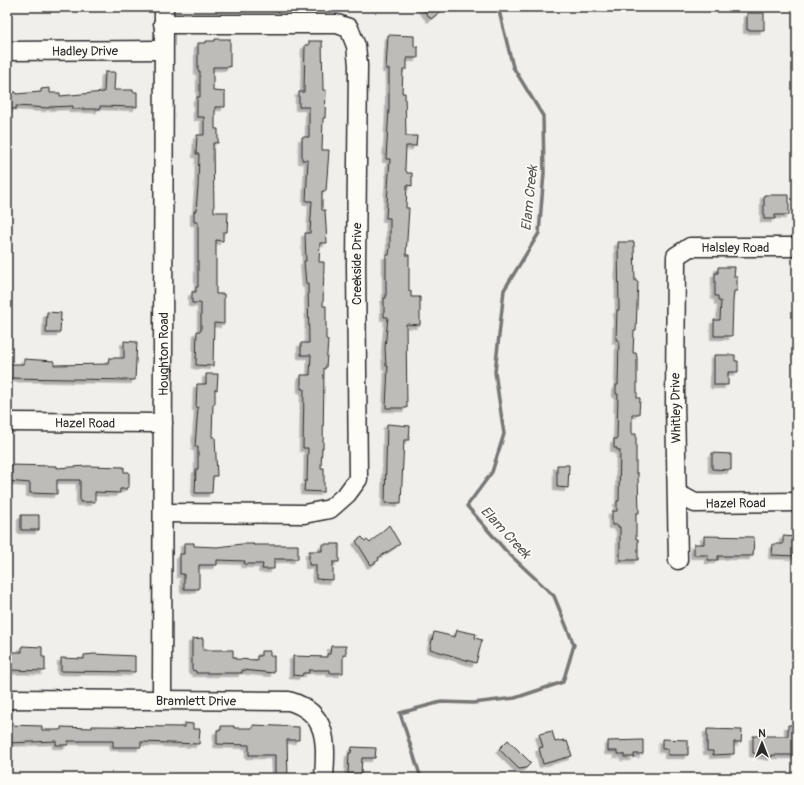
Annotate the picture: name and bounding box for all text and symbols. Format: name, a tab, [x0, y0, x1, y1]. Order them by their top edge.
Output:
street label: Hadley Drive	[52, 43, 119, 60]
water label: Elam Creek	[518, 163, 541, 232]
street label: Creekside Drive	[349, 222, 365, 305]
street label: Halsley Road	[701, 240, 769, 256]
street label: Houghton Road	[156, 312, 172, 396]
street label: Whitley Drive	[667, 372, 685, 443]
street label: Hazel Road	[55, 415, 115, 432]
street label: Hazel Road	[706, 495, 766, 512]
water label: Elam Creek	[477, 503, 535, 563]
street label: Bramlett Drive	[156, 693, 237, 710]
north arrow	[742, 723, 782, 763]
text: N	[758, 727, 766, 740]

